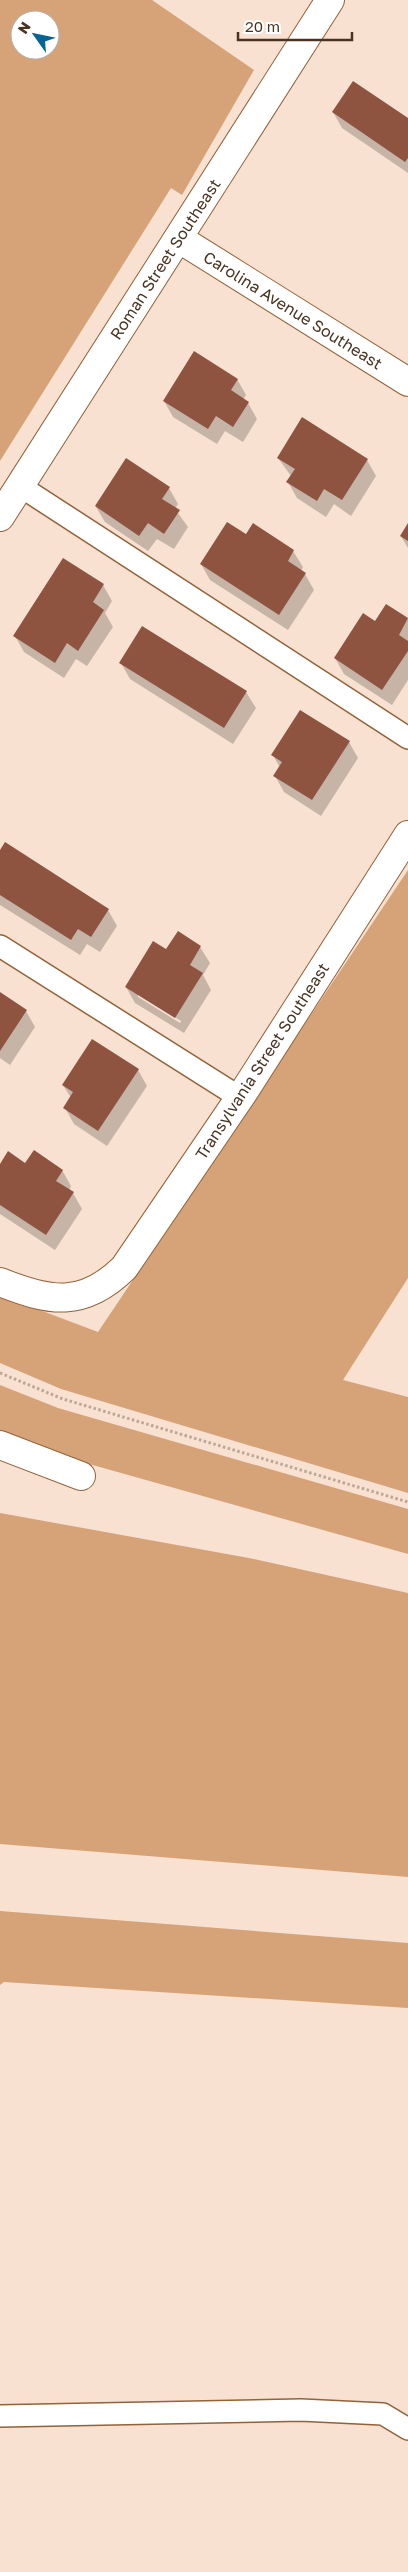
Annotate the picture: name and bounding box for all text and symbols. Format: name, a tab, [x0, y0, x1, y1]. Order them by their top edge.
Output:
north arrow	[10, 10, 60, 60]
scale bar	[238, 10, 352, 42]
text: 20 m	[245, 17, 280, 35]
text: N	[14, 19, 34, 37]
street label: Roman Street Southeast	[106, 175, 224, 343]
street label: Carolina Avenue Southeast	[200, 247, 386, 373]
street label: Transylvania Street Southeast	[191, 959, 333, 1163]

